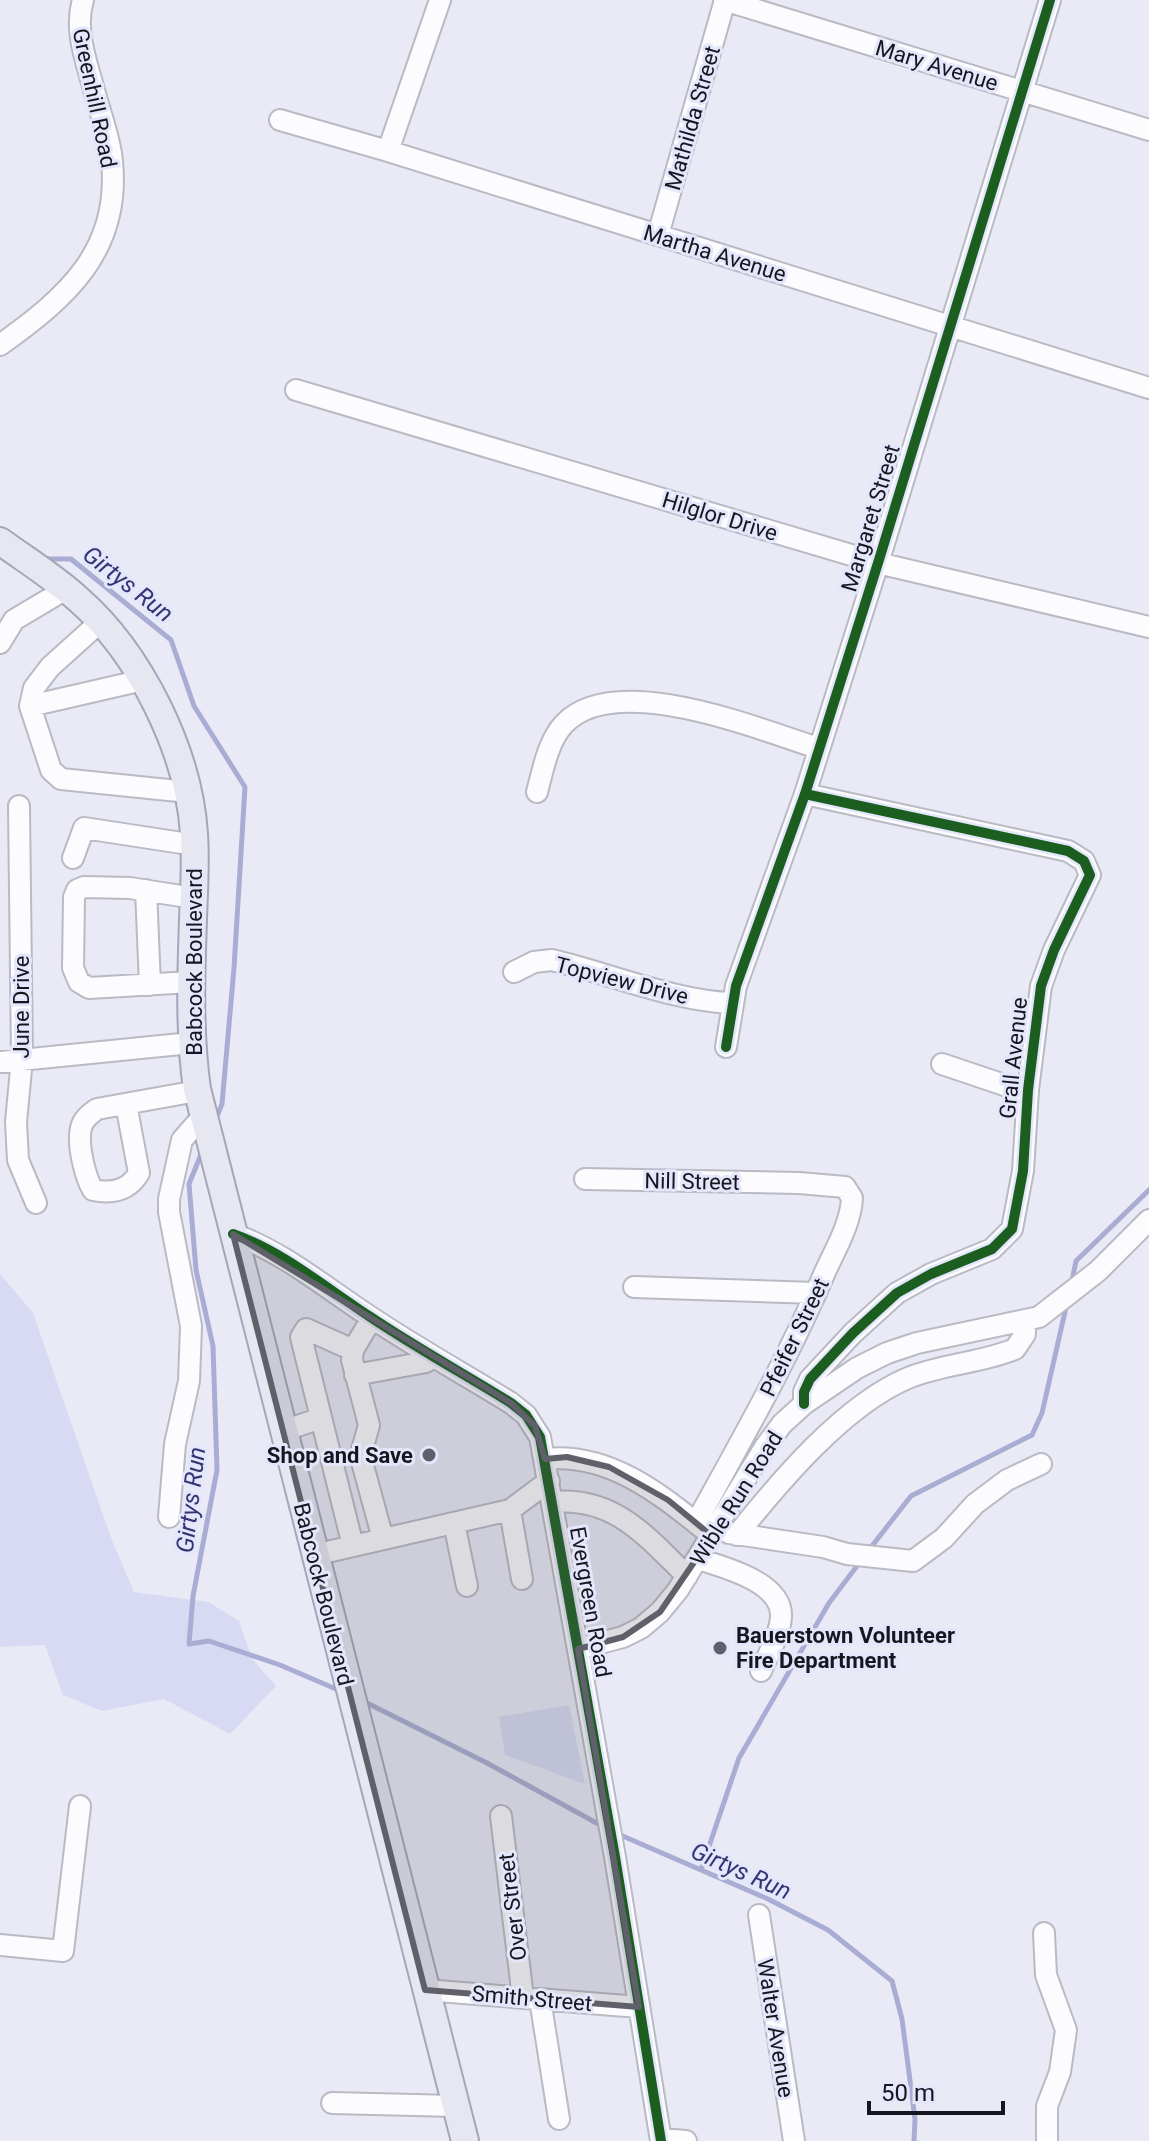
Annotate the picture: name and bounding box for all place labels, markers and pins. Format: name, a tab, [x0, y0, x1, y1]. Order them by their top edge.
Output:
place label: Shop and Save	[267, 1443, 413, 1468]
marker: Shop and Save	[420, 1446, 438, 1464]
place label: Bauerstown Volunteer Fire Department	[736, 1623, 955, 1673]
marker: Bauerstown Volunteer Fire Department	[711, 1639, 729, 1657]

